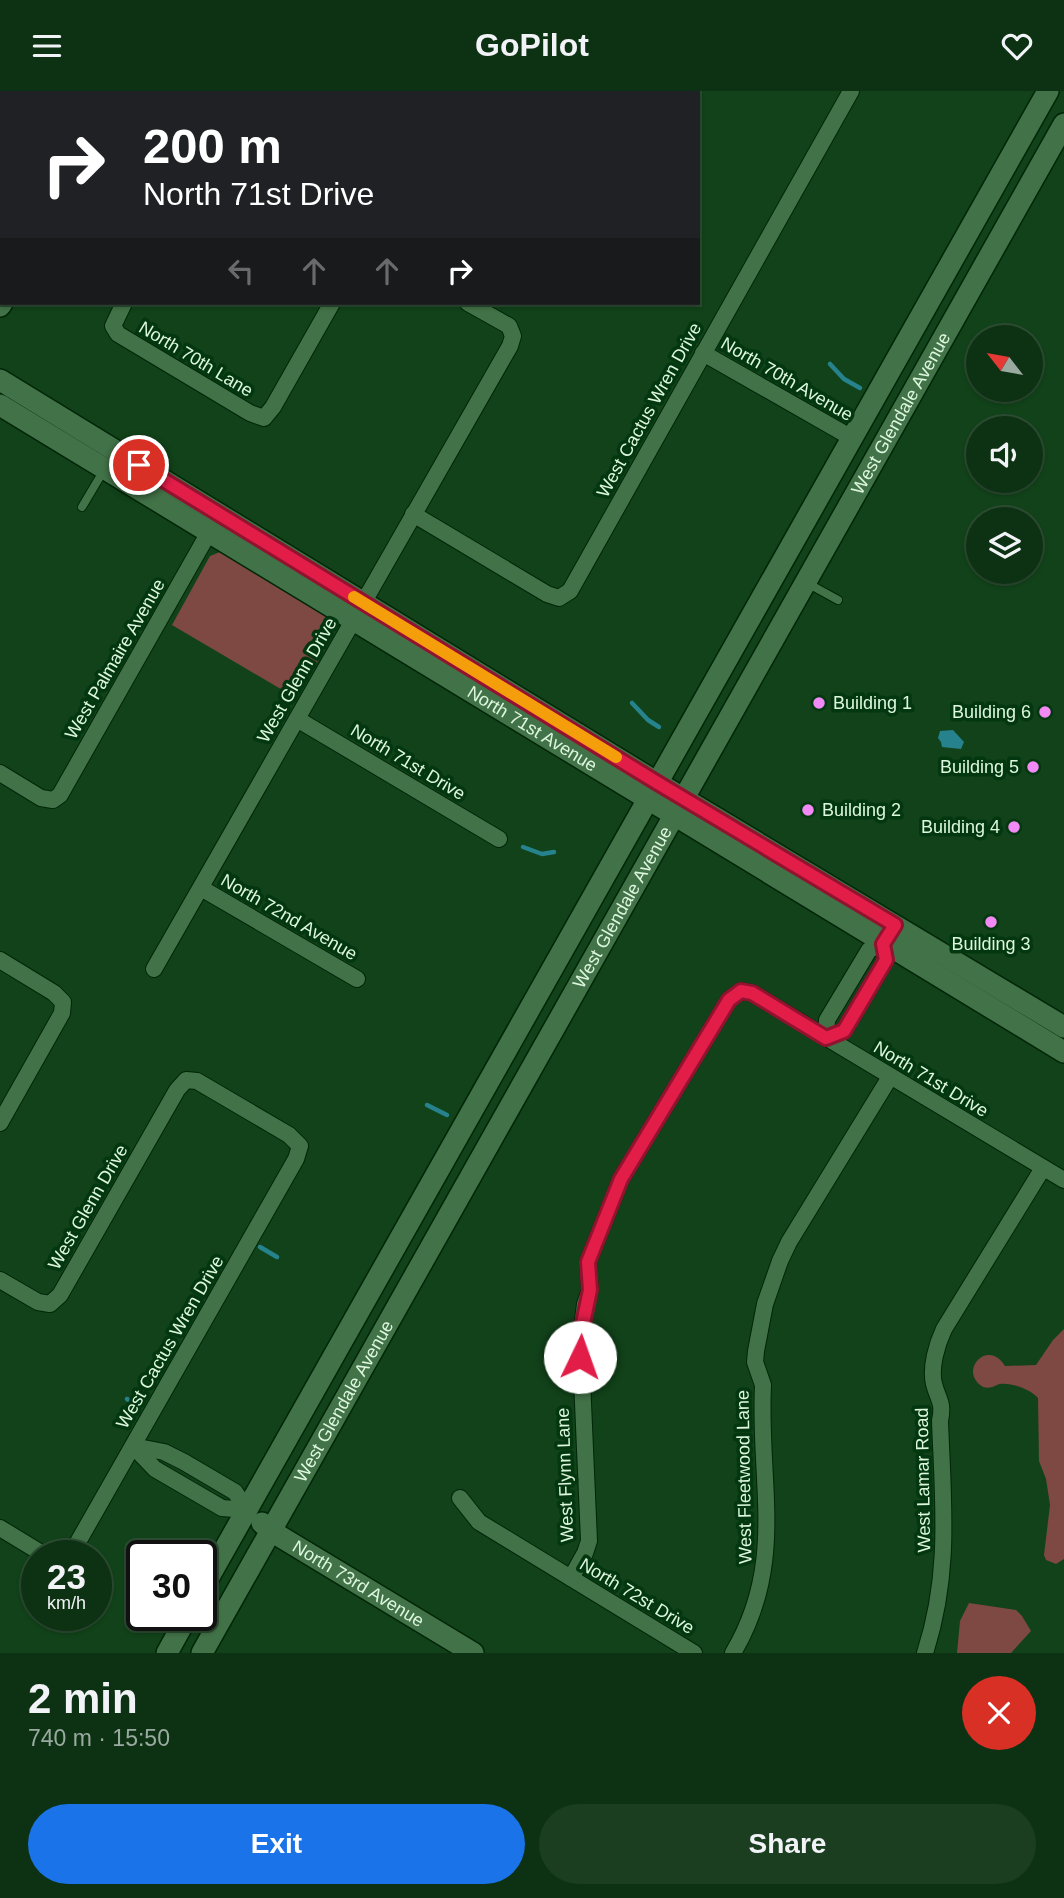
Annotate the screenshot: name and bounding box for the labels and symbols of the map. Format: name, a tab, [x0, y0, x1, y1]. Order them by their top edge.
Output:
street label: North 70th Lane	[136, 317, 256, 401]
street label: West Cactus Wren Drive	[593, 319, 705, 501]
north arrow	[966, 325, 1043, 403]
street label: West Glendale Avenue	[847, 329, 954, 498]
street label: North 70th Avenue	[718, 333, 856, 425]
pin	[109, 435, 169, 495]
street label: West Palmaire Avenue	[61, 575, 169, 743]
street label: West Glenn Drive	[253, 614, 341, 746]
street label: North 71st Avenue	[464, 682, 601, 776]
place label: Building 1	[833, 693, 912, 713]
marker: Building 1	[811, 695, 827, 711]
place label: Building 6	[952, 702, 1031, 722]
marker: Building 6	[1037, 704, 1053, 720]
street label: North 71st Drive	[347, 720, 469, 804]
place label: Building 5	[940, 757, 1019, 777]
marker: Building 5	[1025, 759, 1041, 775]
place label: Building 2	[822, 800, 901, 820]
marker: Building 2	[800, 802, 816, 818]
place label: Building 4	[921, 817, 1000, 837]
marker: Building 4	[1006, 819, 1022, 835]
street label: West Glendale Avenue	[569, 823, 676, 992]
street label: North 72nd Avenue	[217, 870, 361, 964]
marker: Building 3	[983, 914, 999, 930]
place label: Building 3	[951, 934, 1031, 954]
street label: North 71st Drive	[870, 1037, 992, 1121]
street label: West Glenn Drive	[44, 1141, 132, 1273]
street label: West Cactus Wren Drive	[112, 1252, 228, 1432]
street label: West Glendale Avenue	[290, 1317, 397, 1486]
position arrow	[543, 1320, 617, 1394]
street label: West Fleetwood Lane	[732, 1390, 756, 1564]
street label: West Flynn Lane	[553, 1407, 577, 1543]
street label: West Lamar Road	[912, 1407, 934, 1553]
street label: North 73rd Avenue	[289, 1536, 428, 1631]
speed limit sign: 30	[126, 1540, 217, 1631]
street label: North 72st Drive	[576, 1554, 698, 1638]

